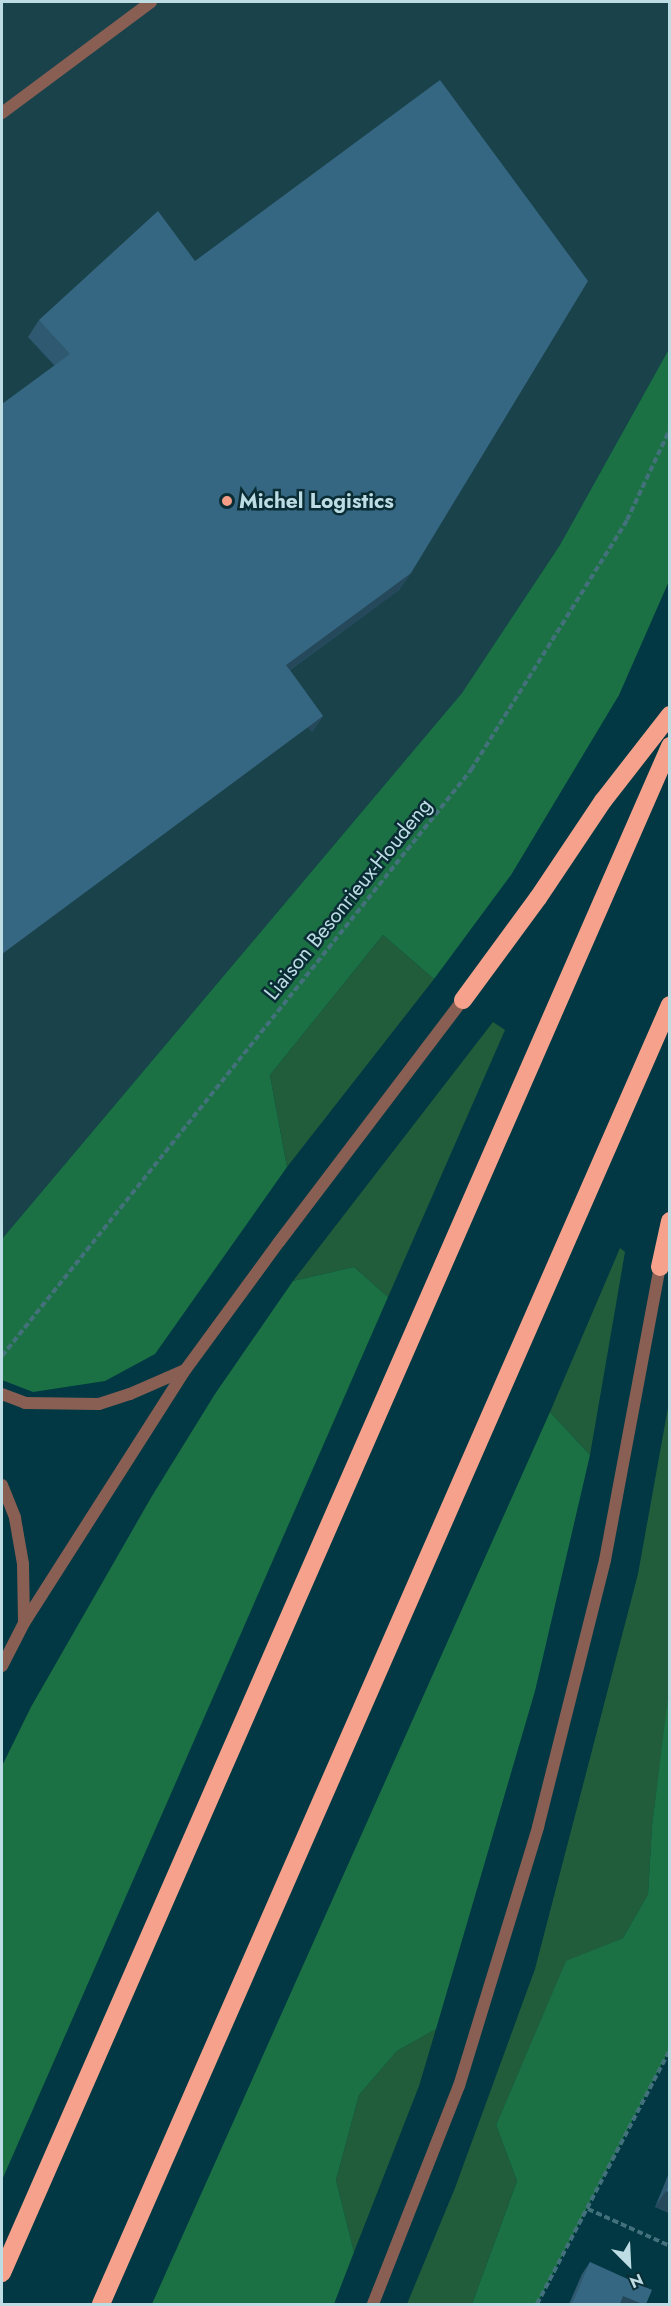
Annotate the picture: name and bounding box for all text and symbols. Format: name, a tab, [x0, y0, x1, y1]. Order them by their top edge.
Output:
place label: Michel Logistics	[239, 488, 394, 514]
marker: Michel Logistics	[220, 494, 234, 508]
street label: Liaison Besonrieux-Houdeng	[259, 793, 437, 1005]
north arrow	[599, 2234, 659, 2294]
text: N	[626, 2268, 647, 2294]

